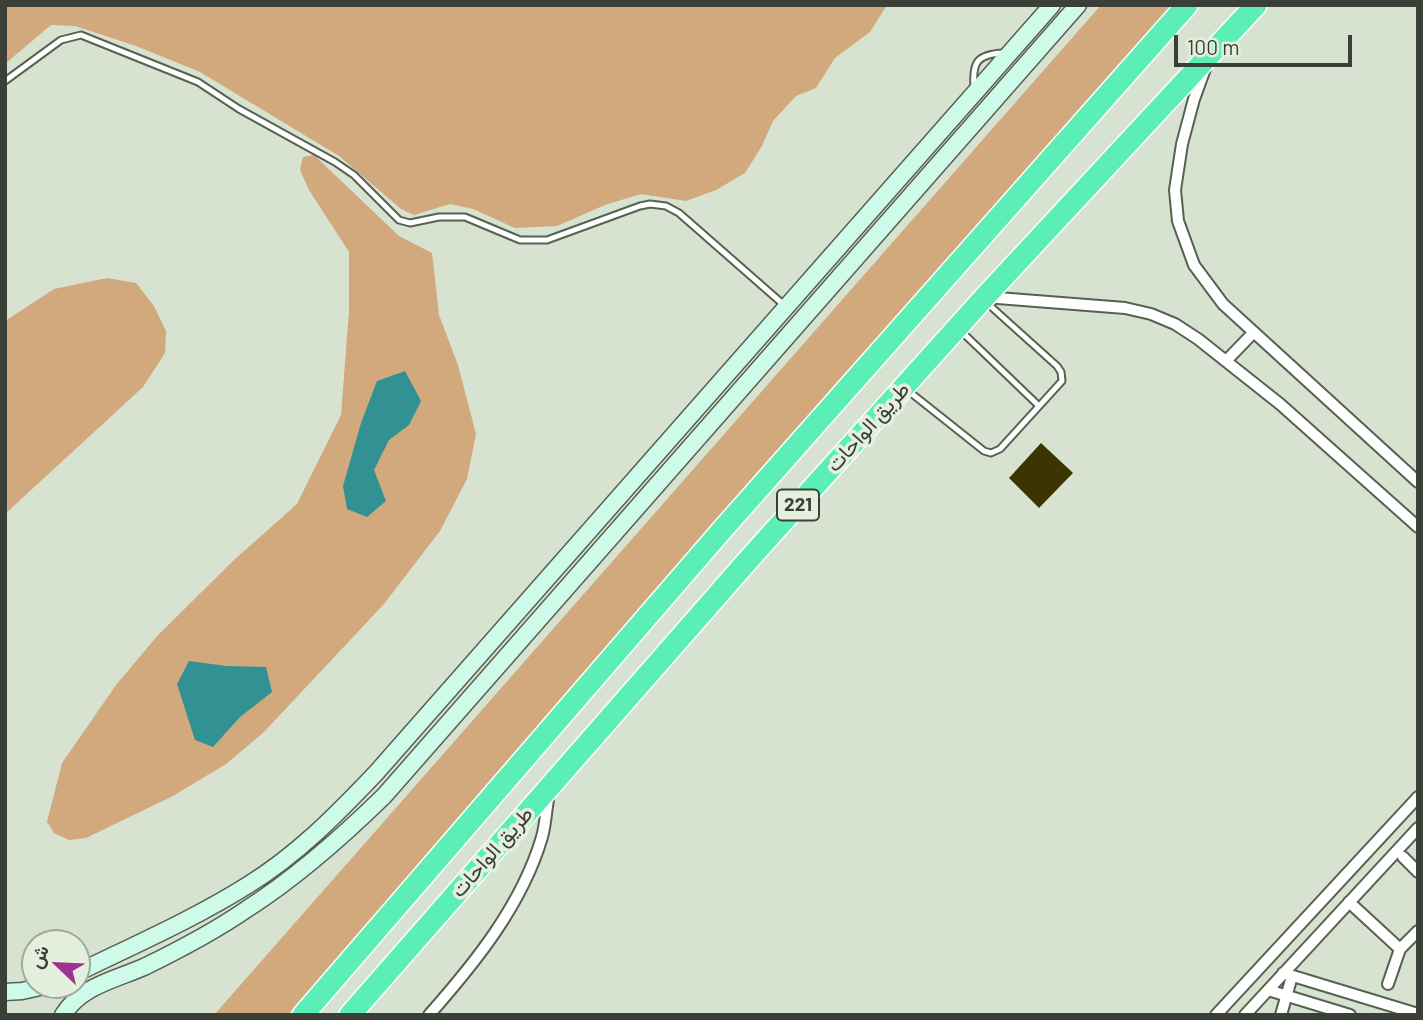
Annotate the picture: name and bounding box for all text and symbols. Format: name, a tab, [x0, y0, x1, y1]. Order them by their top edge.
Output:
scale bar	[1178, 21, 1356, 65]
text: 100 m	[1187, 34, 1240, 59]
street label: طريق الواحات	[821, 377, 915, 477]
road number: 221	[777, 490, 819, 520]
street label: طريق الواحات	[446, 802, 538, 902]
north arrow	[21, 929, 91, 999]
text: ش	[23, 941, 53, 971]

